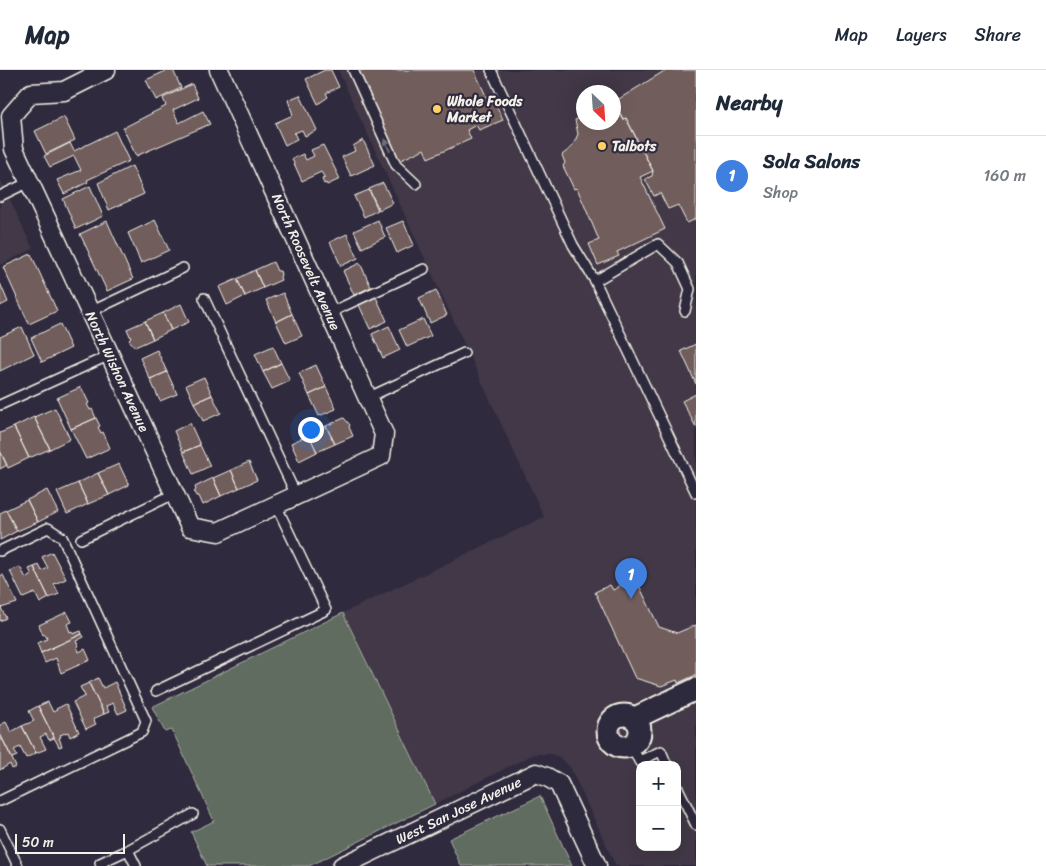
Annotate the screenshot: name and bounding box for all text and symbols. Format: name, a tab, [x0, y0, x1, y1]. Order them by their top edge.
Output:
text: Map	[25, 14, 69, 56]
text: Map	[835, 19, 868, 51]
text: Layers	[896, 19, 947, 51]
text: Share	[975, 19, 1021, 51]
text: Nearby	[716, 84, 782, 122]
north arrow	[576, 85, 621, 130]
place label: Whole Foods Market	[446, 89, 523, 130]
marker: Whole Foods Market	[431, 103, 443, 115]
place label: Talbots	[612, 134, 657, 159]
one-way arrow	[383, 138, 391, 152]
marker: Talbots	[596, 140, 608, 152]
text: Sola Salons	[763, 145, 860, 178]
text: 1	[729, 161, 735, 190]
text: 160 m	[983, 161, 1026, 190]
text: Shop	[763, 178, 798, 207]
street label: North Roosevelt Avenue	[264, 189, 348, 335]
street label: North Wishon Avenue	[79, 307, 157, 436]
your location	[298, 417, 324, 443]
pin: 1	[615, 558, 647, 599]
map controls	[636, 761, 681, 851]
button: +	[636, 761, 681, 806]
street label: West San Jose Avenue	[391, 769, 526, 851]
button: −	[636, 806, 681, 851]
text: 50 m	[22, 830, 54, 855]
scale bar	[15, 831, 125, 854]

